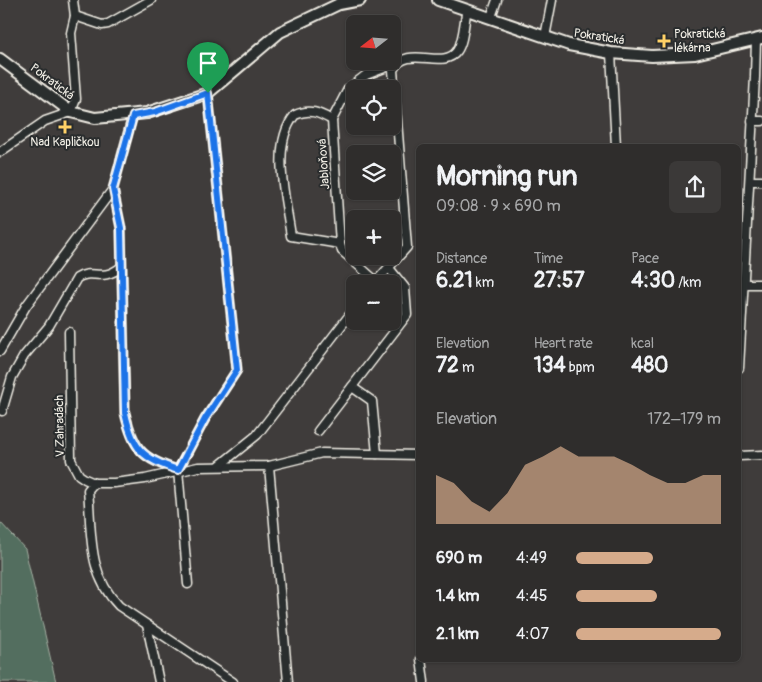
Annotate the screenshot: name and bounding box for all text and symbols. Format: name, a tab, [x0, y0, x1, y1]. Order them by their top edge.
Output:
north arrow	[346, 15, 401, 70]
map controls	[346, 15, 401, 330]
street label: Pokratická	[573, 26, 626, 48]
place label: Pokratická lékárna	[674, 27, 726, 56]
marker: Pokratická lékárna	[658, 35, 670, 47]
pin	[187, 42, 229, 93]
icon: arrive	[194, 49, 222, 77]
street label: Pokratická	[27, 61, 77, 104]
button: locate	[346, 80, 401, 135]
marker: Nad Kapličkou	[59, 121, 71, 133]
place label: Nad Kapličkou	[30, 135, 100, 150]
street label: Jabloňová	[315, 138, 333, 190]
button: layers	[346, 145, 401, 200]
text: Morning run	[436, 159, 578, 194]
button: share	[669, 161, 721, 213]
text: 09:08 · 9 × 690 m	[436, 196, 561, 216]
button: +	[346, 210, 401, 265]
text: Distance	[436, 250, 487, 267]
text: Time	[534, 250, 563, 267]
text: Pace	[631, 250, 659, 267]
text: 6.21	[436, 267, 473, 294]
text: 27:57	[534, 267, 585, 294]
text: 4:30	[631, 267, 675, 294]
text: km	[473, 274, 494, 291]
text: /km	[675, 274, 702, 291]
button: −	[346, 275, 401, 330]
text: Elevation	[436, 335, 489, 352]
text: Heart rate	[534, 335, 593, 352]
text: kcal	[631, 335, 654, 352]
text: 72	[436, 352, 459, 379]
text: 134	[534, 352, 566, 379]
text: 480	[631, 352, 668, 379]
text: m	[459, 359, 474, 376]
text: bpm	[566, 359, 595, 376]
street label: V Zahradách	[52, 394, 68, 457]
text: Elevation	[436, 409, 497, 429]
text: 172–179 m	[647, 409, 721, 429]
text: 690 m	[436, 548, 482, 568]
text: 4:49	[516, 548, 547, 568]
text: 1.4 km	[436, 586, 479, 606]
text: 4:45	[516, 586, 548, 606]
text: 2.1 km	[436, 624, 479, 644]
text: 4:07	[516, 624, 549, 644]

